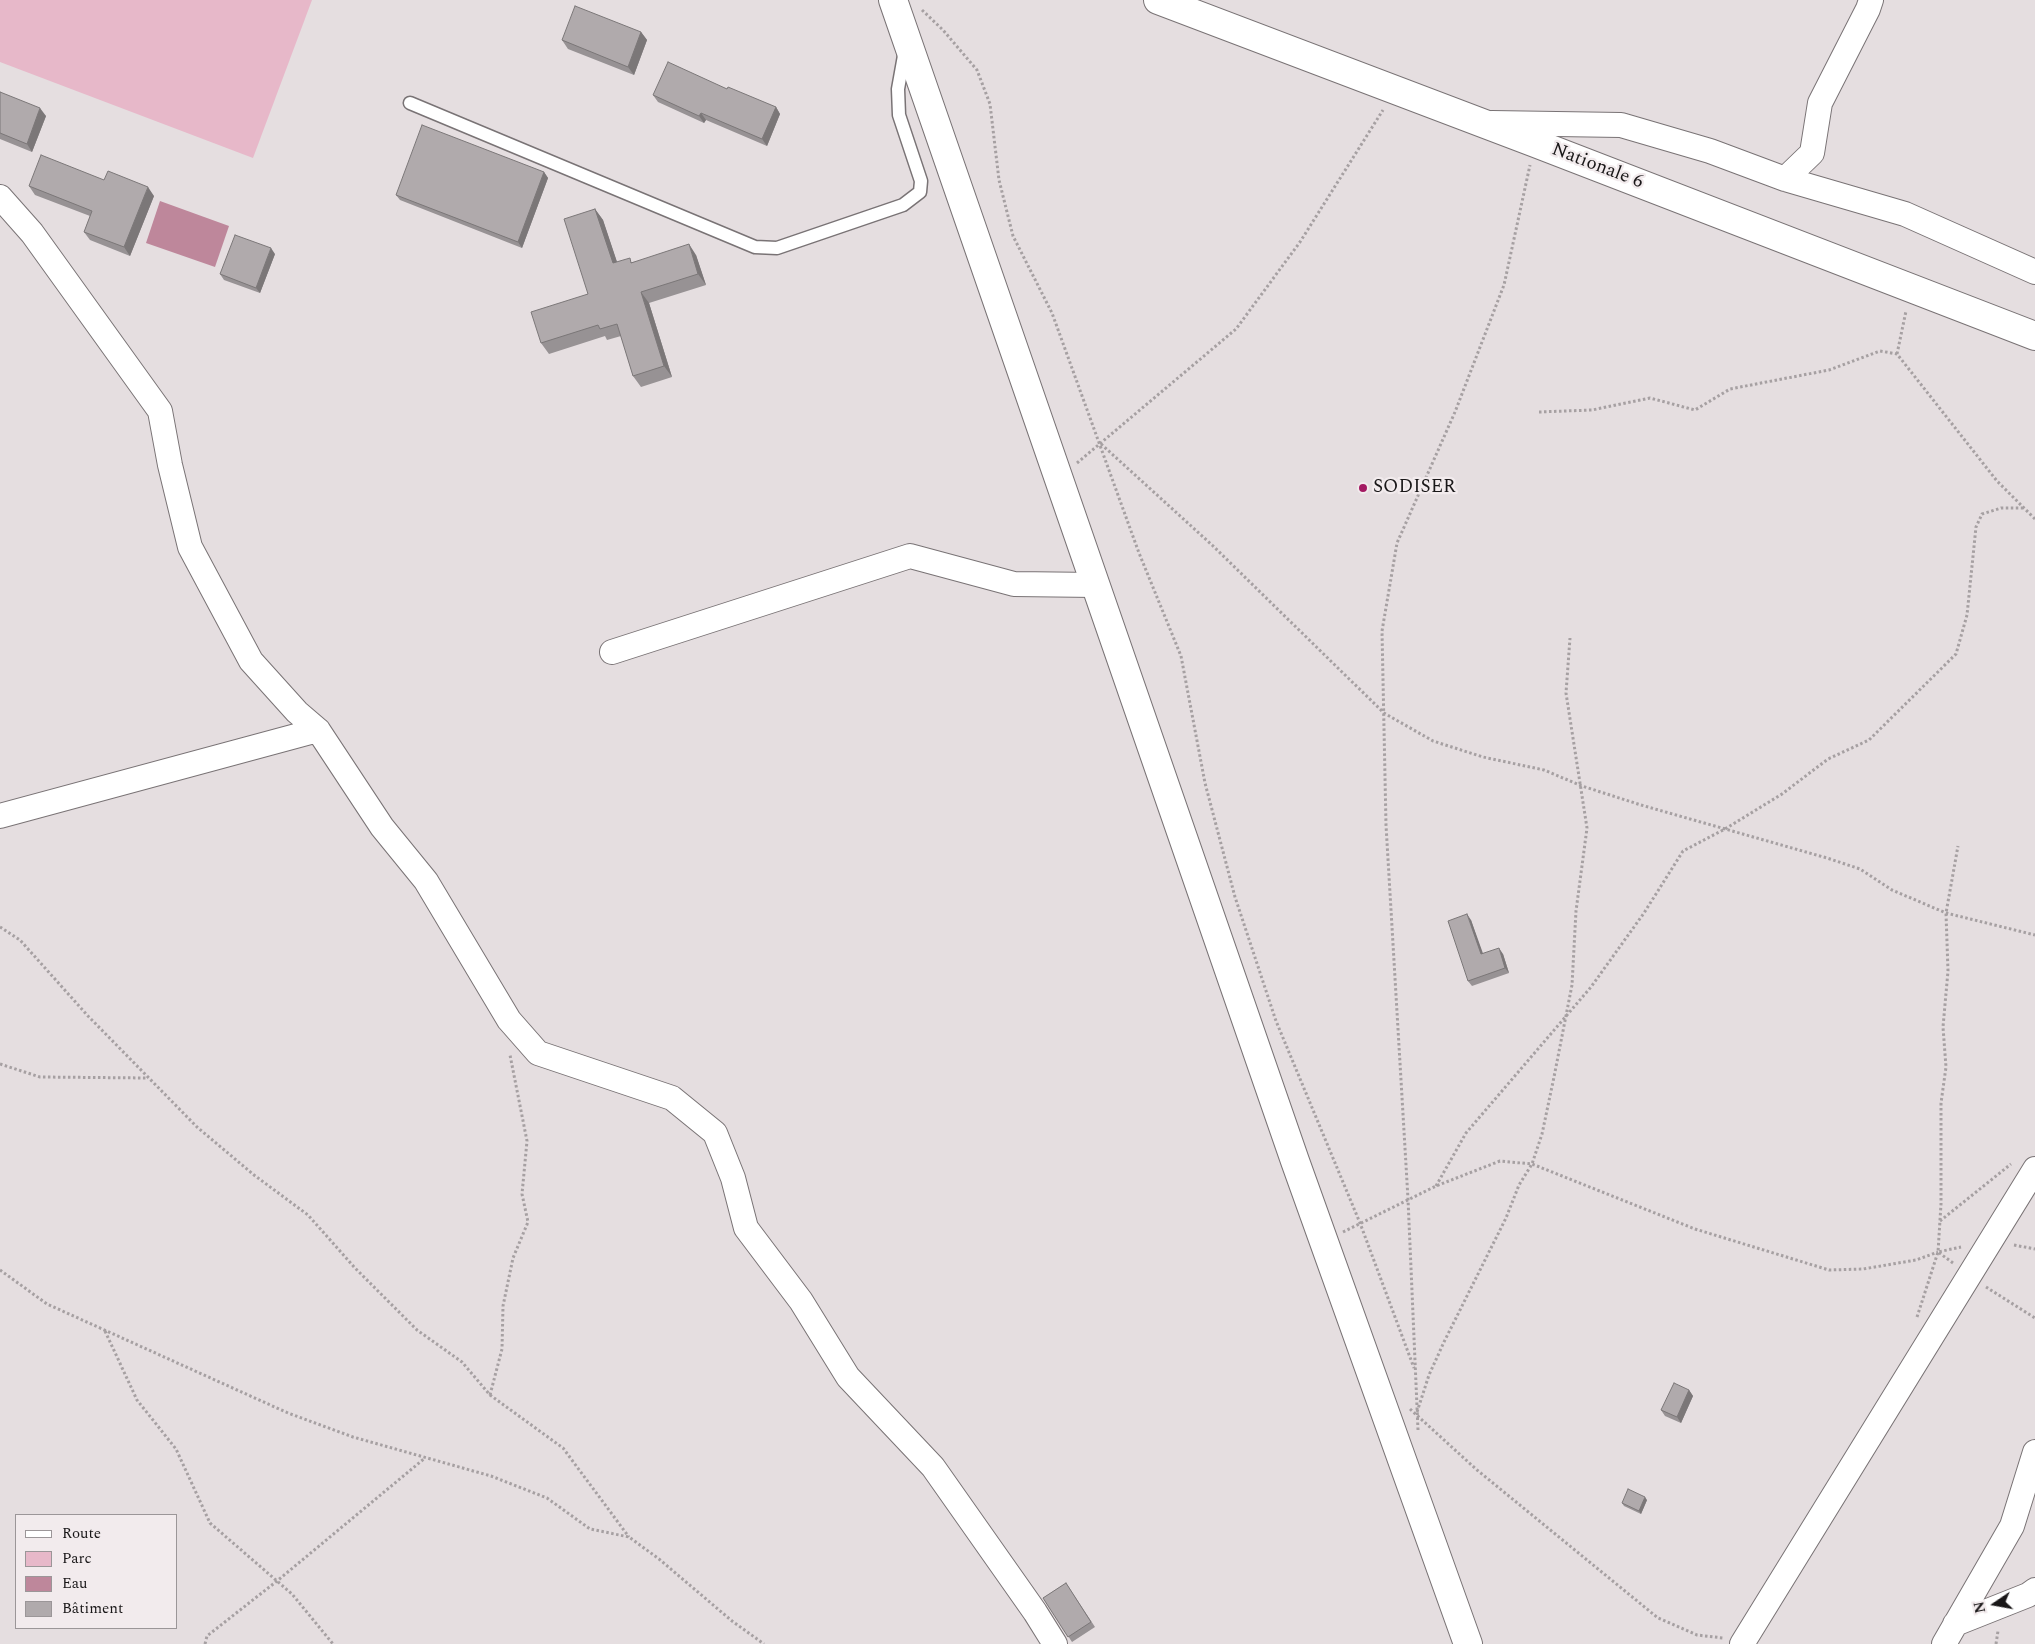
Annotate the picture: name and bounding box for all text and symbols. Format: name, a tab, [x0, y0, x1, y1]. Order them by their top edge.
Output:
street label: Nationale 6	[1548, 139, 1646, 195]
place label: SODISER	[1373, 477, 1456, 499]
marker: SODISER	[1357, 482, 1369, 494]
legend	[15, 1514, 178, 1629]
text: Route	[62, 1522, 101, 1545]
text: Parc	[62, 1547, 92, 1570]
text: Eau	[62, 1572, 88, 1595]
north arrow	[1970, 1579, 2020, 1629]
text: Bâtiment	[62, 1597, 123, 1620]
text: N	[1968, 1599, 1991, 1615]

